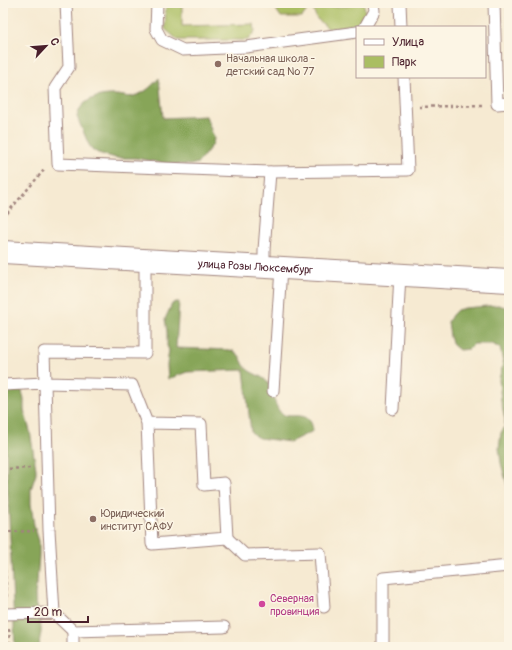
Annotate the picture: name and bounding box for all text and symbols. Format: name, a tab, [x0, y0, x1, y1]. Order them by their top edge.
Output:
north arrow	[26, 26, 66, 66]
legend	[356, 26, 486, 78]
text: Улица	[392, 35, 424, 50]
text: С	[47, 36, 62, 48]
place label: Начальная школа - детский сад № 77	[226, 52, 315, 78]
text: Парк	[392, 55, 417, 70]
marker: Начальная школа - детский сад № 77	[213, 59, 223, 69]
street label: улица Розы Люксембург	[197, 257, 314, 276]
place label: Юридический институт САФУ	[101, 507, 174, 533]
marker: Юридический институт САФУ	[88, 514, 98, 524]
place label: Северная провинция	[270, 592, 319, 618]
scale bar	[28, 598, 88, 624]
marker: Северная провинция	[257, 599, 267, 609]
text: 20 m	[34, 605, 63, 620]

